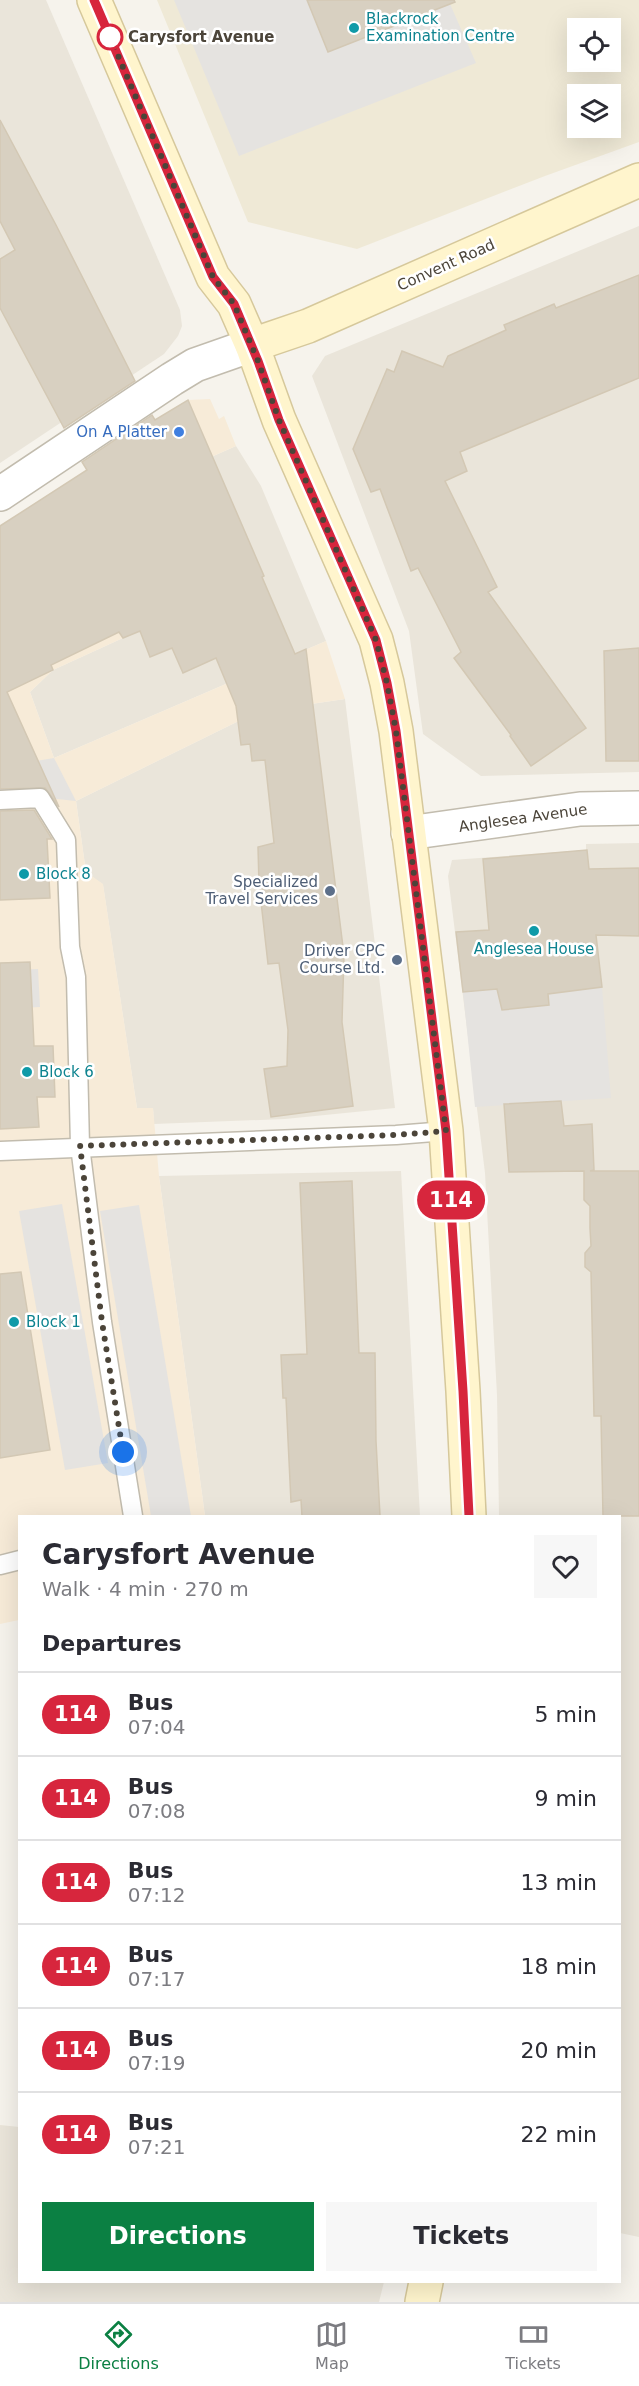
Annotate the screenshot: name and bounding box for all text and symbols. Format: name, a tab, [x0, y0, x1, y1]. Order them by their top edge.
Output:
place label: Blackrock Examination Centre	[366, 10, 515, 45]
map controls	[567, 18, 621, 138]
button: locate	[567, 18, 621, 72]
marker: Blackrock Examination Centre	[347, 21, 361, 35]
marker: Carysfort Avenue	[97, 24, 123, 50]
place label: Carysfort Avenue	[128, 28, 274, 46]
button: layers	[567, 84, 621, 138]
street label: Convent Road	[394, 235, 498, 295]
place label: On A Platter	[76, 423, 168, 441]
marker: On A Platter	[172, 425, 186, 439]
street label: Anglesea Avenue	[458, 800, 588, 836]
place label: Block 8	[36, 865, 91, 883]
marker: Block 8	[17, 867, 31, 881]
place label: Specialized Travel Services	[204, 873, 318, 908]
marker: Specialized Travel Services	[323, 884, 337, 898]
marker: Anglesea House	[527, 924, 541, 938]
place label: Anglesea House	[474, 940, 594, 958]
place label: Driver CPC Course Ltd.	[299, 942, 385, 977]
marker: Driver CPC Course Ltd.	[390, 953, 404, 967]
place label: Block 6	[39, 1063, 94, 1081]
marker: Block 6	[20, 1065, 34, 1079]
line badge: 114	[416, 1180, 486, 1220]
text: 114	[429, 1188, 473, 1212]
place label: Block 1	[26, 1313, 81, 1331]
marker: Block 1	[7, 1315, 21, 1329]
your location	[108, 1437, 138, 1467]
button: heart	[534, 1535, 597, 1598]
text: Carysfort Avenue	[42, 1538, 315, 1571]
text: Walk · 4 min · 270 m	[42, 1577, 249, 1601]
text: Departures	[42, 1631, 182, 1656]
text: Bus	[128, 1690, 173, 1715]
text: 114	[54, 1702, 98, 1726]
text: 5 min	[535, 1702, 597, 1727]
text: 07:04	[128, 1715, 185, 1739]
text: Bus	[128, 1774, 173, 1799]
text: 114	[54, 1786, 98, 1810]
text: 9 min	[535, 1786, 597, 1811]
text: 07:08	[128, 1799, 185, 1823]
text: Bus	[128, 1858, 173, 1883]
text: 114	[54, 1870, 98, 1894]
text: 13 min	[521, 1870, 597, 1895]
text: 07:12	[128, 1883, 185, 1907]
text: Bus	[128, 1942, 173, 1967]
text: 114	[54, 1954, 98, 1978]
text: 18 min	[521, 1954, 597, 1979]
text: 07:17	[128, 1967, 185, 1991]
text: Bus	[128, 2026, 173, 2051]
text: 114	[54, 2038, 98, 2062]
text: 20 min	[521, 2038, 597, 2063]
text: 07:19	[128, 2051, 185, 2075]
text: Bus	[128, 2110, 173, 2135]
text: 114	[54, 2122, 98, 2146]
text: 22 min	[521, 2122, 597, 2147]
text: 07:21	[128, 2135, 185, 2159]
button: Directions	[42, 2202, 314, 2271]
button: Tickets	[326, 2202, 597, 2271]
tab: Directions	[78, 2318, 159, 2373]
tab: Map	[315, 2318, 349, 2373]
tab: Tickets	[505, 2318, 561, 2373]

